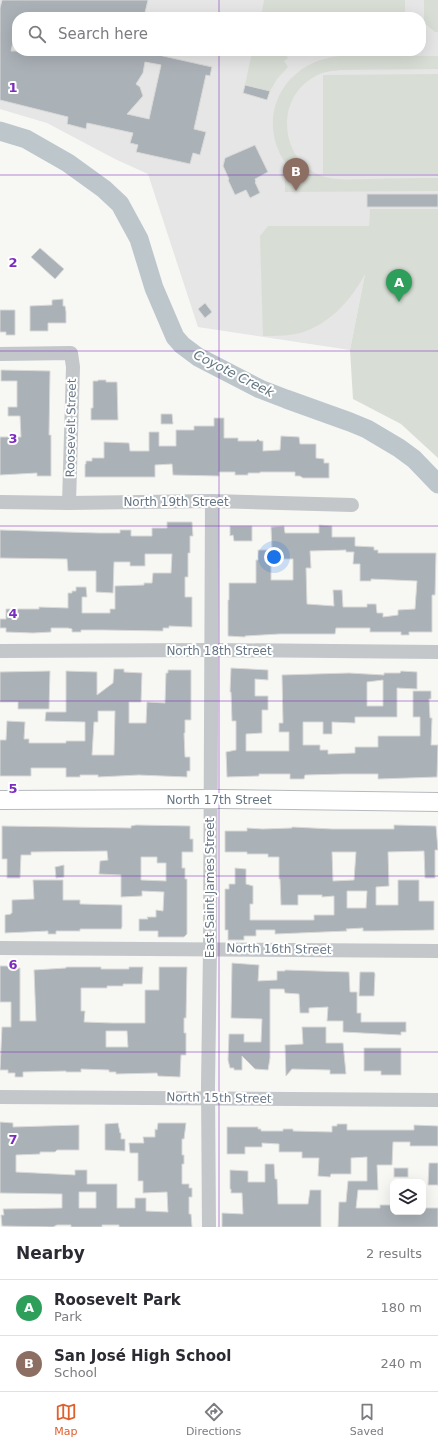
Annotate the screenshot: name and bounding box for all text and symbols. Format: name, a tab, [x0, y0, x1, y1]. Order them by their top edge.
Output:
search box	[12, 12, 426, 56]
icon: search	[26, 23, 48, 45]
text: Search here	[58, 25, 148, 43]
text: 1	[8, 80, 18, 95]
pin: B	[283, 158, 309, 191]
text: 2	[8, 255, 18, 270]
pin: A	[386, 269, 412, 302]
water label: Coyote Creek	[191, 347, 277, 400]
street label: Roosevelt Street	[63, 378, 79, 478]
text: 3	[8, 431, 18, 446]
street label: North 19th Street	[123, 495, 229, 509]
your location	[264, 547, 284, 567]
text: 4	[8, 606, 18, 621]
street label: North 18th Street	[166, 644, 272, 658]
text: 5	[8, 781, 18, 796]
street label: North 17th Street	[166, 793, 272, 807]
street label: East Saint James Street	[203, 817, 217, 958]
street label: North 16th Street	[226, 941, 332, 957]
text: 6	[8, 957, 18, 972]
street label: North 15th Street	[166, 1090, 272, 1106]
text: 7	[8, 1132, 18, 1147]
map controls	[390, 1179, 426, 1215]
button: layers	[390, 1179, 426, 1215]
text: Nearby	[16, 1243, 85, 1263]
text: 2 results	[366, 1246, 422, 1261]
text: Roosevelt Park	[54, 1291, 181, 1309]
text: A	[24, 1300, 34, 1315]
text: 180 m	[380, 1300, 422, 1315]
text: Park	[54, 1309, 82, 1324]
text: San José High School	[54, 1347, 232, 1365]
text: B	[24, 1356, 34, 1371]
text: 240 m	[380, 1356, 422, 1371]
text: School	[54, 1365, 97, 1380]
tab: Map	[54, 1401, 77, 1438]
tab: Directions	[186, 1401, 241, 1438]
tab: Saved	[350, 1401, 384, 1438]

